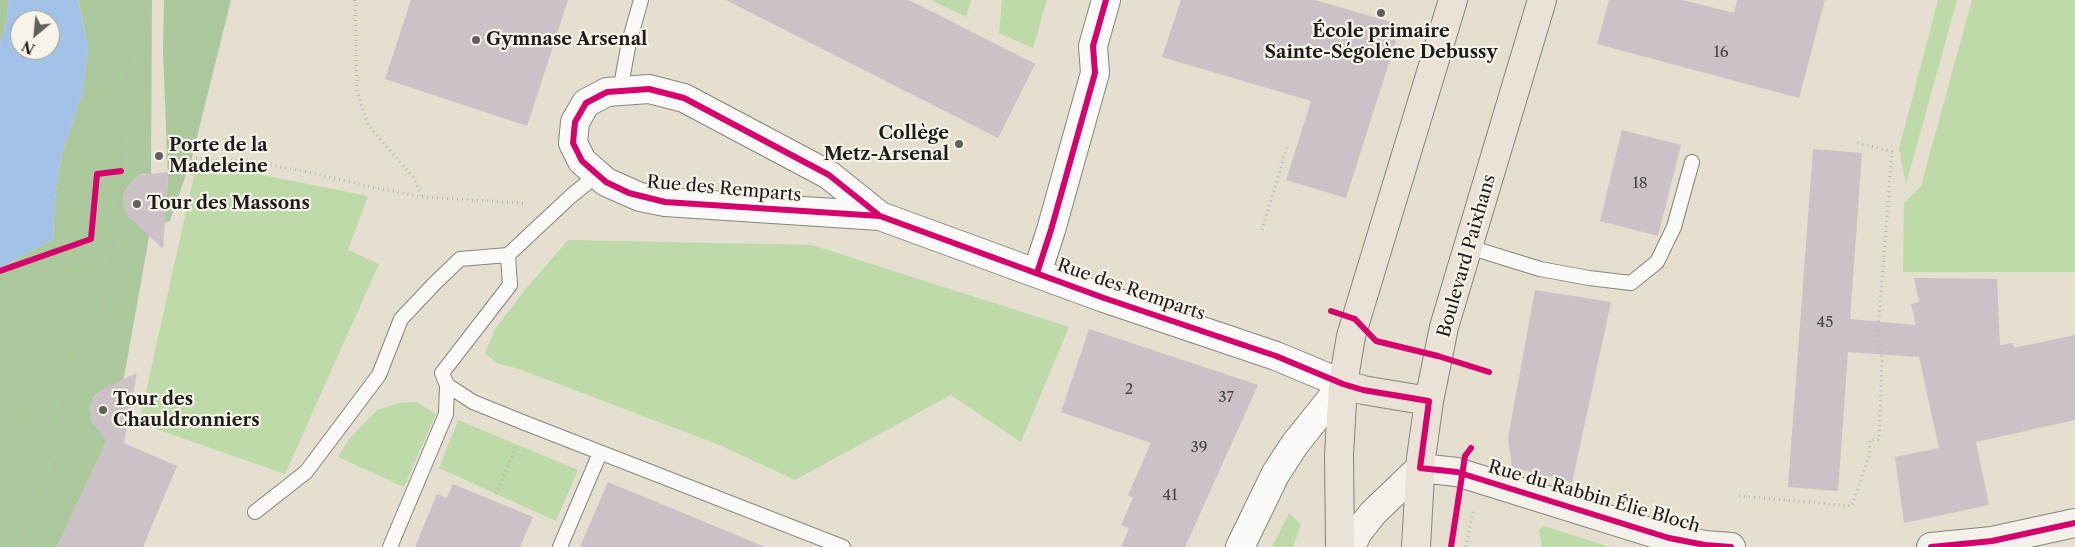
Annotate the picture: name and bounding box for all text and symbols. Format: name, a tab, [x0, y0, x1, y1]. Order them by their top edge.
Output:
marker: École primaire Sainte-Ségolène Debussy	[1375, 7, 1387, 19]
north arrow	[10, 10, 60, 60]
place label: École primaire Sainte-Ségolène Debussy	[1265, 21, 1497, 64]
place label: Gymnase Arsenal	[486, 29, 647, 51]
marker: Gymnase Arsenal	[470, 34, 482, 46]
text: N	[19, 37, 38, 58]
house number: 16	[1713, 44, 1729, 62]
place label: Collège Metz-Arsenal	[824, 123, 949, 166]
place label: Porte de la Madeleine	[169, 135, 268, 178]
marker: Collège Metz-Arsenal	[953, 138, 965, 150]
marker: Porte de la Madeleine	[153, 150, 165, 162]
street label: Rue des Remparts	[646, 171, 802, 207]
street label: Boulevard Paixhans	[1433, 172, 1501, 340]
house number: 18	[1632, 175, 1648, 193]
place label: Tour des Massons	[147, 193, 310, 215]
marker: Tour des Massons	[131, 198, 143, 210]
street label: Rue des Remparts	[1054, 255, 1208, 325]
house number: 45	[1817, 314, 1833, 332]
house number: 2	[1125, 381, 1133, 399]
place label: Tour des Chauldronniers	[113, 389, 260, 432]
house number: 37	[1218, 389, 1234, 407]
marker: Tour des Chauldronniers	[97, 404, 109, 416]
house number: 39	[1190, 439, 1208, 457]
street label: Rue du Rabbin Élie Bloch	[1485, 456, 1703, 538]
house number: 41	[1163, 487, 1177, 505]

